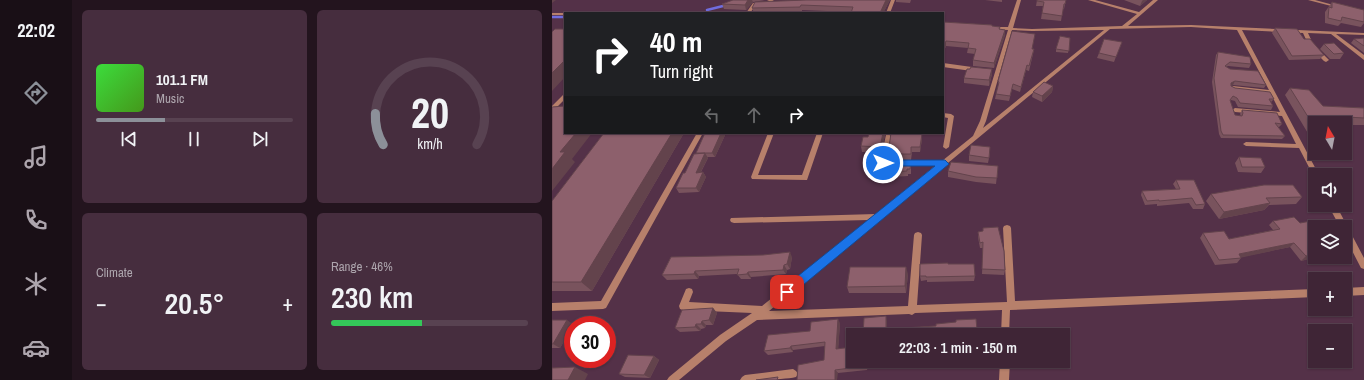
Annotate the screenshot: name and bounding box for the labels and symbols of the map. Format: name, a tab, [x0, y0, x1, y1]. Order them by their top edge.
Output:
north arrow	[1308, 116, 1352, 160]
position arrow	[862, 142, 904, 184]
pin	[770, 275, 804, 309]
speed limit sign: 30	[564, 316, 616, 368]

